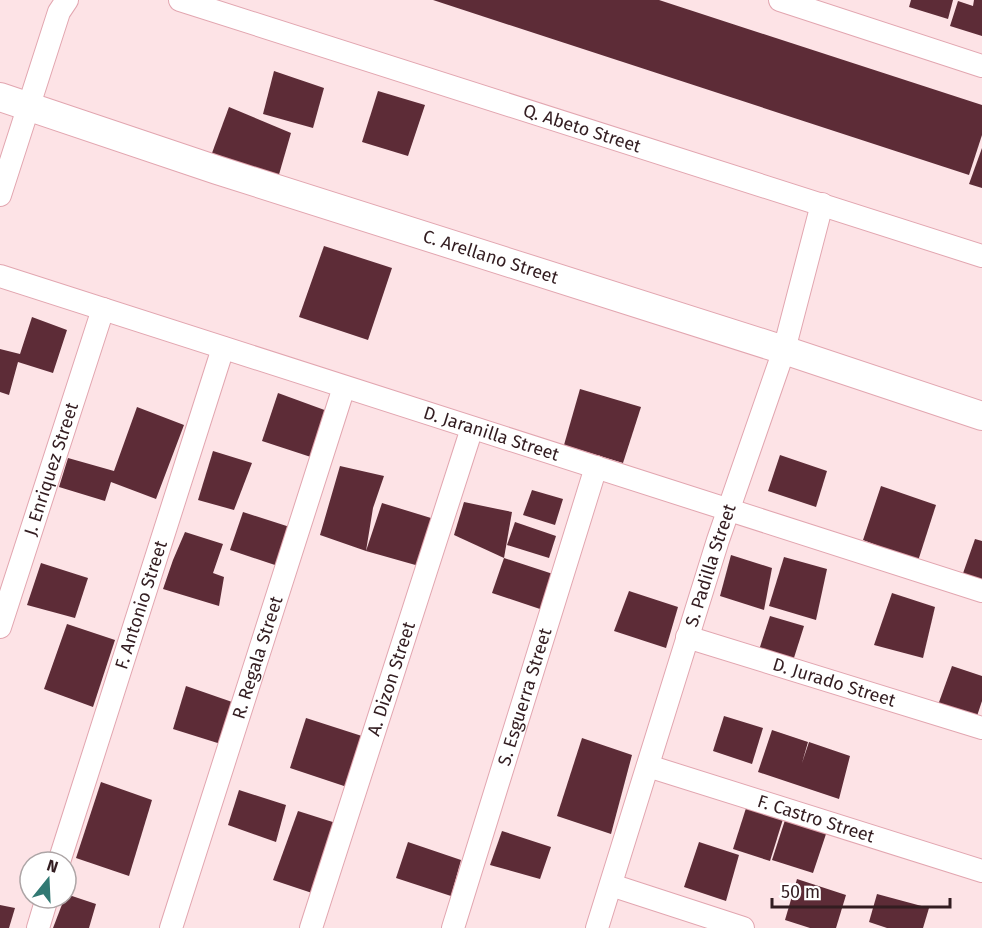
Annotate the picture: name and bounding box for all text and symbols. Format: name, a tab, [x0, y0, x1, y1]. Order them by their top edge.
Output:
street label: Q. Abeto Street	[520, 99, 644, 158]
street label: C. Arellano Street	[420, 225, 561, 289]
street label: J. Enriquez Street	[19, 399, 83, 539]
street label: D. Jaranilla Street	[421, 402, 562, 466]
street label: S. Padilla Street	[681, 500, 741, 630]
street label: F. Antonio Street	[110, 537, 172, 672]
street label: R. Regala Street	[228, 593, 288, 722]
street label: A. Dizon Street	[363, 618, 420, 738]
street label: S. Esguerra Street	[493, 625, 557, 768]
street label: D. Jurado Street	[770, 653, 899, 712]
street label: F. Castro Street	[755, 790, 878, 848]
north arrow	[18, 850, 78, 910]
text: N	[45, 856, 60, 877]
scale bar	[772, 871, 950, 909]
text: 50 m	[781, 881, 820, 903]

